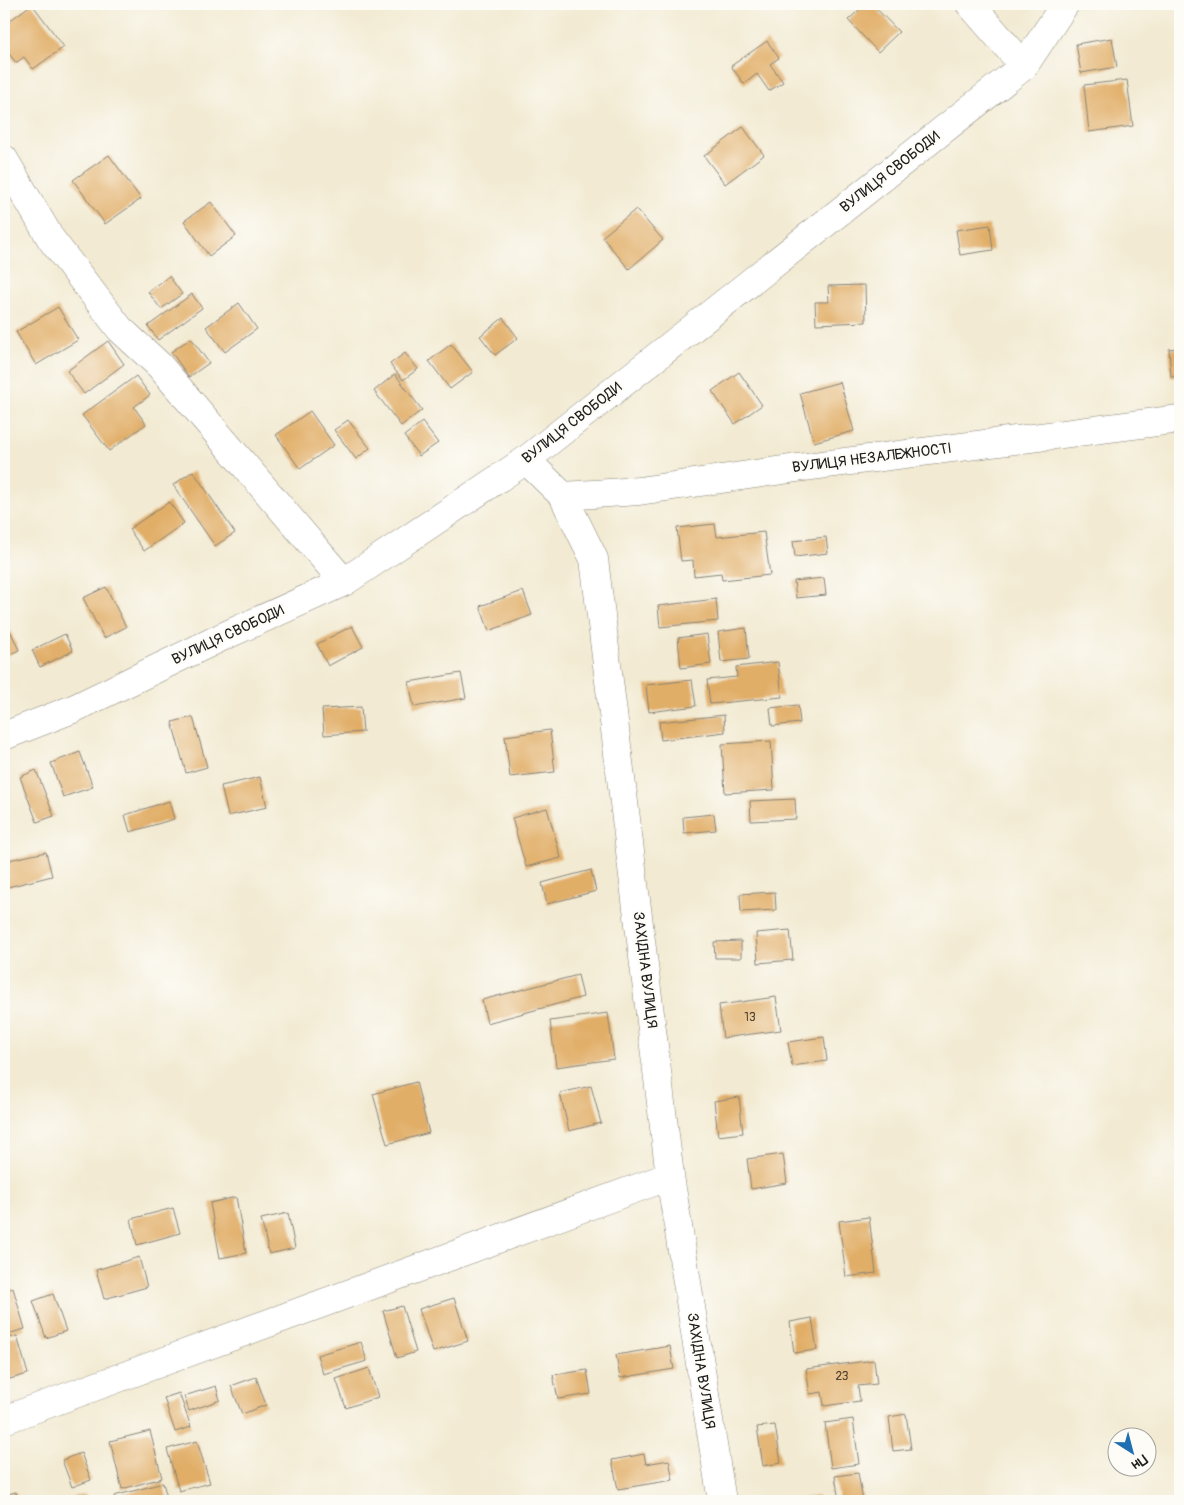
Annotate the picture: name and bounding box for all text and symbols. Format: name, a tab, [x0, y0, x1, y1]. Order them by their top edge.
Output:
street label: ВУЛИЦЯ СВОБОДИ	[836, 127, 944, 217]
street label: ВУЛИЦЯ СВОБОДИ	[518, 378, 626, 468]
street label: ВУЛИЦЯ НЕЗАЛЕЖНОСТІ	[791, 439, 953, 477]
street label: ВУЛИЦЯ СВОБОДИ	[169, 601, 287, 669]
street label: ЗАХІДНА ВУЛИЦЯ	[628, 911, 662, 1029]
house number: 13	[744, 1010, 756, 1025]
street label: ЗАХІДНА ВУЛИЦЯ	[682, 1312, 720, 1430]
house number: 23	[835, 1369, 849, 1384]
north arrow	[1106, 1428, 1156, 1478]
text: Пн	[1128, 1451, 1151, 1474]

